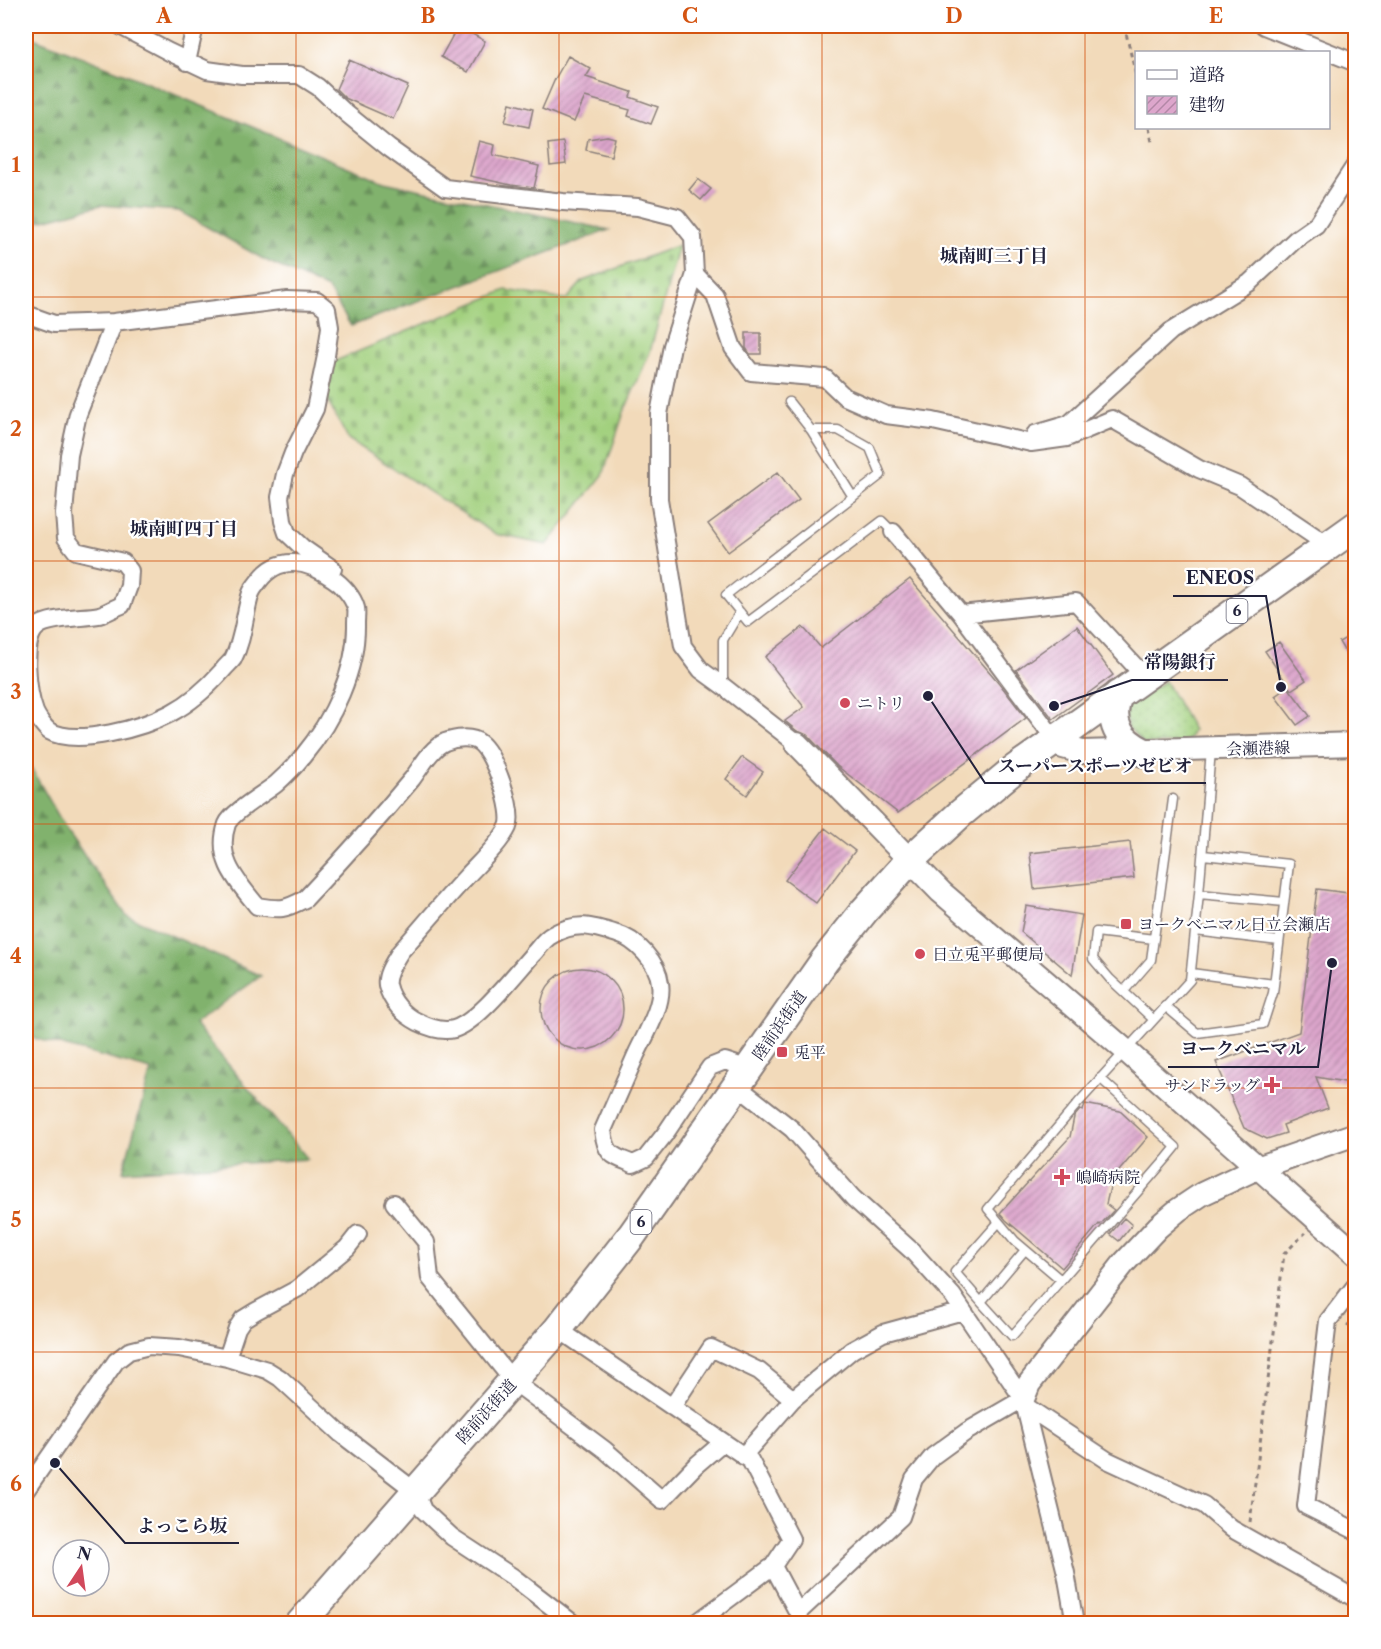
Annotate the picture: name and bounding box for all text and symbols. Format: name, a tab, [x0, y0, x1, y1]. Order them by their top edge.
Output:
text: A	[155, 4, 172, 28]
text: B	[421, 4, 436, 28]
text: C	[682, 4, 698, 28]
text: D	[945, 4, 963, 28]
text: E	[1209, 4, 1223, 28]
legend	[1135, 51, 1330, 129]
text: 道路	[1189, 64, 1225, 86]
text: 建物	[1189, 94, 1225, 116]
text: 1	[12, 153, 21, 177]
district label: 城南町三丁目	[940, 245, 1048, 267]
text: 2	[10, 417, 22, 441]
district label: 城南町四丁目	[130, 518, 238, 540]
callout: ENEOS	[1173, 560, 1266, 596]
text: ENEOS	[1186, 567, 1254, 589]
road number: 6	[1226, 599, 1248, 623]
callout: 常陽銀行	[1132, 644, 1228, 680]
text: 常陽銀行	[1144, 651, 1216, 673]
text: 3	[10, 680, 22, 704]
place label: ニトリ	[857, 693, 905, 713]
marker: ニトリ	[838, 696, 852, 710]
street label: 会瀬港線	[1226, 737, 1290, 759]
callout: スーパースポーツゼビオ	[985, 747, 1206, 783]
text: スーパースポーツゼビオ	[998, 755, 1192, 777]
place label: ヨークベニマル日立会瀬店	[1138, 914, 1330, 934]
marker: ヨークベニマル日立会瀬店	[1119, 917, 1133, 931]
text: 4	[10, 944, 22, 968]
place label: 日立兎平郵便局	[932, 944, 1044, 964]
marker: 日立兎平郵便局	[913, 947, 927, 961]
street label: 陸前浜街道	[748, 986, 810, 1064]
callout: ヨークベニマル	[1168, 1031, 1318, 1067]
text: ヨークベニマル	[1180, 1038, 1306, 1060]
place label: 兎平	[794, 1042, 826, 1062]
marker: 兎平	[775, 1045, 789, 1059]
place label: サンドラッグ	[1165, 1075, 1260, 1095]
marker: サンドラッグ	[1265, 1078, 1279, 1092]
place label: 嶋崎病院	[1076, 1167, 1140, 1187]
marker: 嶋崎病院	[1053, 1168, 1071, 1186]
text: 5	[10, 1208, 22, 1232]
road number: 6	[630, 1210, 652, 1234]
street label: 陸前浜街道	[452, 1375, 520, 1447]
text: 6	[10, 1472, 22, 1496]
callout: よっこら坂	[125, 1507, 239, 1543]
text: よっこら坂	[137, 1515, 228, 1537]
north arrow	[51, 1538, 111, 1598]
text: N	[75, 1542, 93, 1565]

